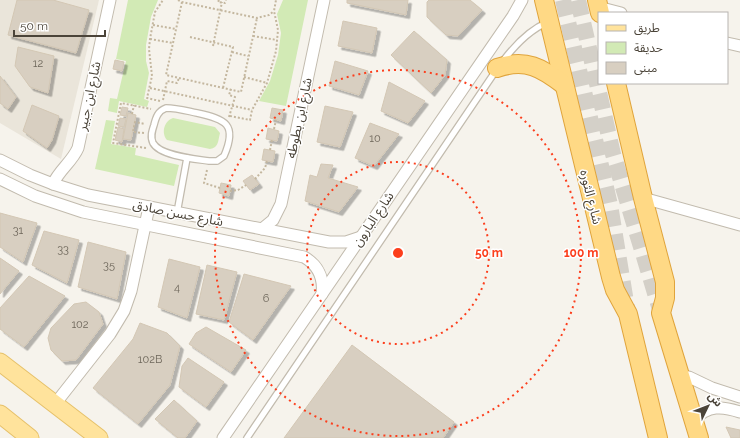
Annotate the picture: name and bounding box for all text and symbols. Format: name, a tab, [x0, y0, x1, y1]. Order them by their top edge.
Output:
scale bar	[14, 12, 105, 38]
legend	[598, 12, 728, 84]
text: 50 m	[20, 19, 48, 33]
text: طريق	[634, 21, 660, 36]
text: حديقة	[634, 41, 663, 55]
house number: 12	[33, 57, 43, 70]
street label: شارع ابن جبير	[74, 60, 107, 133]
text: مبنى	[634, 61, 657, 75]
street label: شارع ابن بطوطه	[283, 76, 318, 160]
house number: 10	[369, 132, 381, 145]
street label: شارع الثوره	[574, 168, 605, 227]
street label: شارع البارون	[349, 189, 399, 251]
street label: شارع حسن صادق	[131, 197, 225, 232]
house number: 31	[13, 224, 24, 237]
house number: 33	[57, 243, 69, 256]
centre of rings	[391, 246, 405, 260]
text: 50 m	[475, 246, 503, 260]
text: 100 m	[564, 246, 598, 260]
house number: 35	[103, 259, 115, 272]
house number: 4	[174, 281, 180, 294]
house number: 6	[263, 292, 270, 305]
house number: 102	[71, 318, 89, 331]
house number: 102B	[138, 353, 162, 366]
north arrow	[688, 386, 728, 426]
text: ش	[705, 390, 725, 409]

